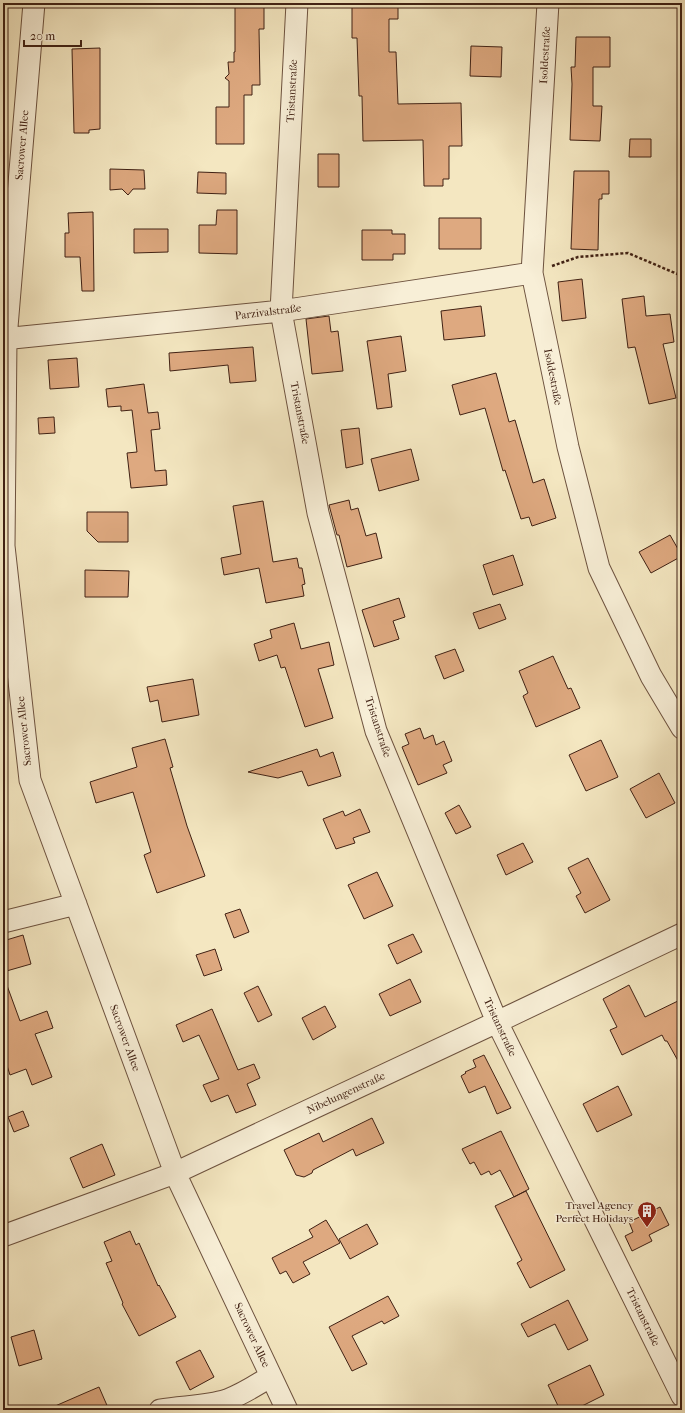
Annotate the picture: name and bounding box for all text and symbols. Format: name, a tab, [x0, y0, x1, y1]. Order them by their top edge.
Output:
scale bar	[24, 22, 81, 48]
street label: Isoldestraße	[537, 25, 553, 84]
text: 20 m	[30, 29, 55, 43]
street label: Tristanstraße	[284, 59, 300, 123]
street label: Sacrower Allee	[12, 109, 32, 180]
street label: Parzivalstraße	[234, 301, 303, 323]
street label: Isoldestraße	[541, 348, 565, 407]
street label: Tristanstraße	[288, 381, 313, 446]
street label: Sacrower Allee	[14, 695, 34, 767]
street label: Tristanstraße	[362, 695, 394, 760]
street label: Tristanstraße	[481, 996, 519, 1059]
street label: Sacrower Allee	[107, 1003, 143, 1074]
street label: Nibelungenstraße	[305, 1069, 388, 1117]
place label: Travel Agency Perfect Holidays	[555, 1199, 634, 1225]
building icon: Travel Agency Perfect Holidays	[636, 1200, 658, 1228]
street label: Tristanstraße	[623, 1286, 663, 1349]
street label: Sacrower Allee	[231, 1301, 273, 1370]

